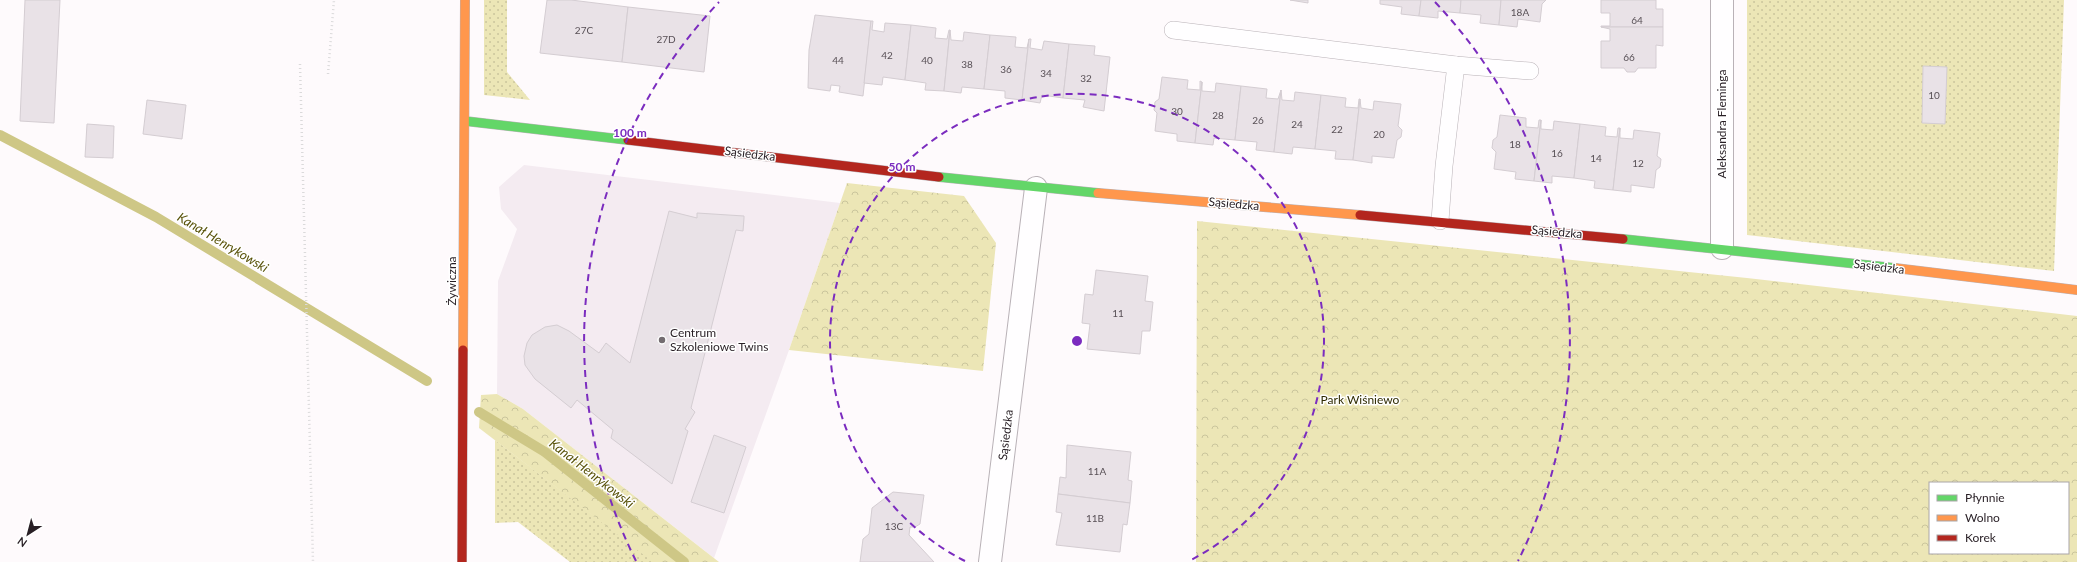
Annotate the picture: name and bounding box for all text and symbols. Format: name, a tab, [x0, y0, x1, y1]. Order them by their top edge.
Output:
house number: 18A	[1511, 6, 1529, 18]
house number: 64	[1631, 14, 1643, 26]
house number: 27C	[575, 24, 593, 36]
house number: 27D	[656, 33, 676, 45]
house number: 42	[881, 49, 893, 61]
house number: 66	[1623, 51, 1635, 63]
house number: 44	[832, 54, 844, 66]
house number: 40	[921, 54, 933, 66]
house number: 38	[961, 58, 973, 70]
house number: 36	[1000, 63, 1012, 75]
house number: 34	[1040, 67, 1052, 79]
street label: Aleksandra Fleminga	[1714, 70, 1729, 178]
house number: 32	[1080, 72, 1092, 84]
house number: 10	[1928, 89, 1940, 101]
house number: 30	[1171, 105, 1183, 117]
house number: 28	[1212, 109, 1224, 121]
house number: 26	[1252, 114, 1264, 126]
house number: 24	[1291, 118, 1303, 130]
house number: 22	[1331, 123, 1343, 135]
text: 100 m	[613, 125, 647, 140]
house number: 20	[1373, 128, 1385, 140]
house number: 18	[1509, 138, 1521, 150]
street label: Sąsiedzka	[724, 143, 776, 164]
house number: 16	[1551, 147, 1563, 159]
house number: 14	[1590, 152, 1602, 164]
house number: 12	[1632, 157, 1644, 169]
text: 50 m	[889, 159, 915, 174]
street label: Sąsiedzka	[1208, 194, 1260, 213]
water label: Kanał Henrykowski	[175, 209, 271, 275]
street label: Sąsiedzka	[1531, 222, 1583, 241]
street label: Żywiczna	[444, 256, 459, 306]
street label: Sąsiedzka	[1853, 256, 1905, 277]
house number: 11	[1112, 307, 1124, 319]
place label: Centrum Szkoleniowe Twins	[670, 325, 768, 354]
centre of rings	[1070, 334, 1084, 348]
marker: Centrum Szkoleniowe Twins	[657, 335, 667, 345]
park label: Park Wiśniewo	[1321, 392, 1400, 407]
street label: Sąsiedzka	[995, 409, 1016, 461]
water label: Kanał Henrykowski	[546, 435, 638, 511]
house number: 11A	[1088, 465, 1106, 477]
legend	[1929, 482, 2069, 554]
text: Płynnie	[1965, 490, 2005, 505]
text: Wolno	[1965, 510, 2000, 525]
house number: 11B	[1086, 512, 1104, 524]
north arrow	[8, 514, 48, 554]
house number: 13C	[885, 520, 903, 532]
text: Korek	[1965, 530, 1997, 545]
text: N	[15, 535, 29, 550]

